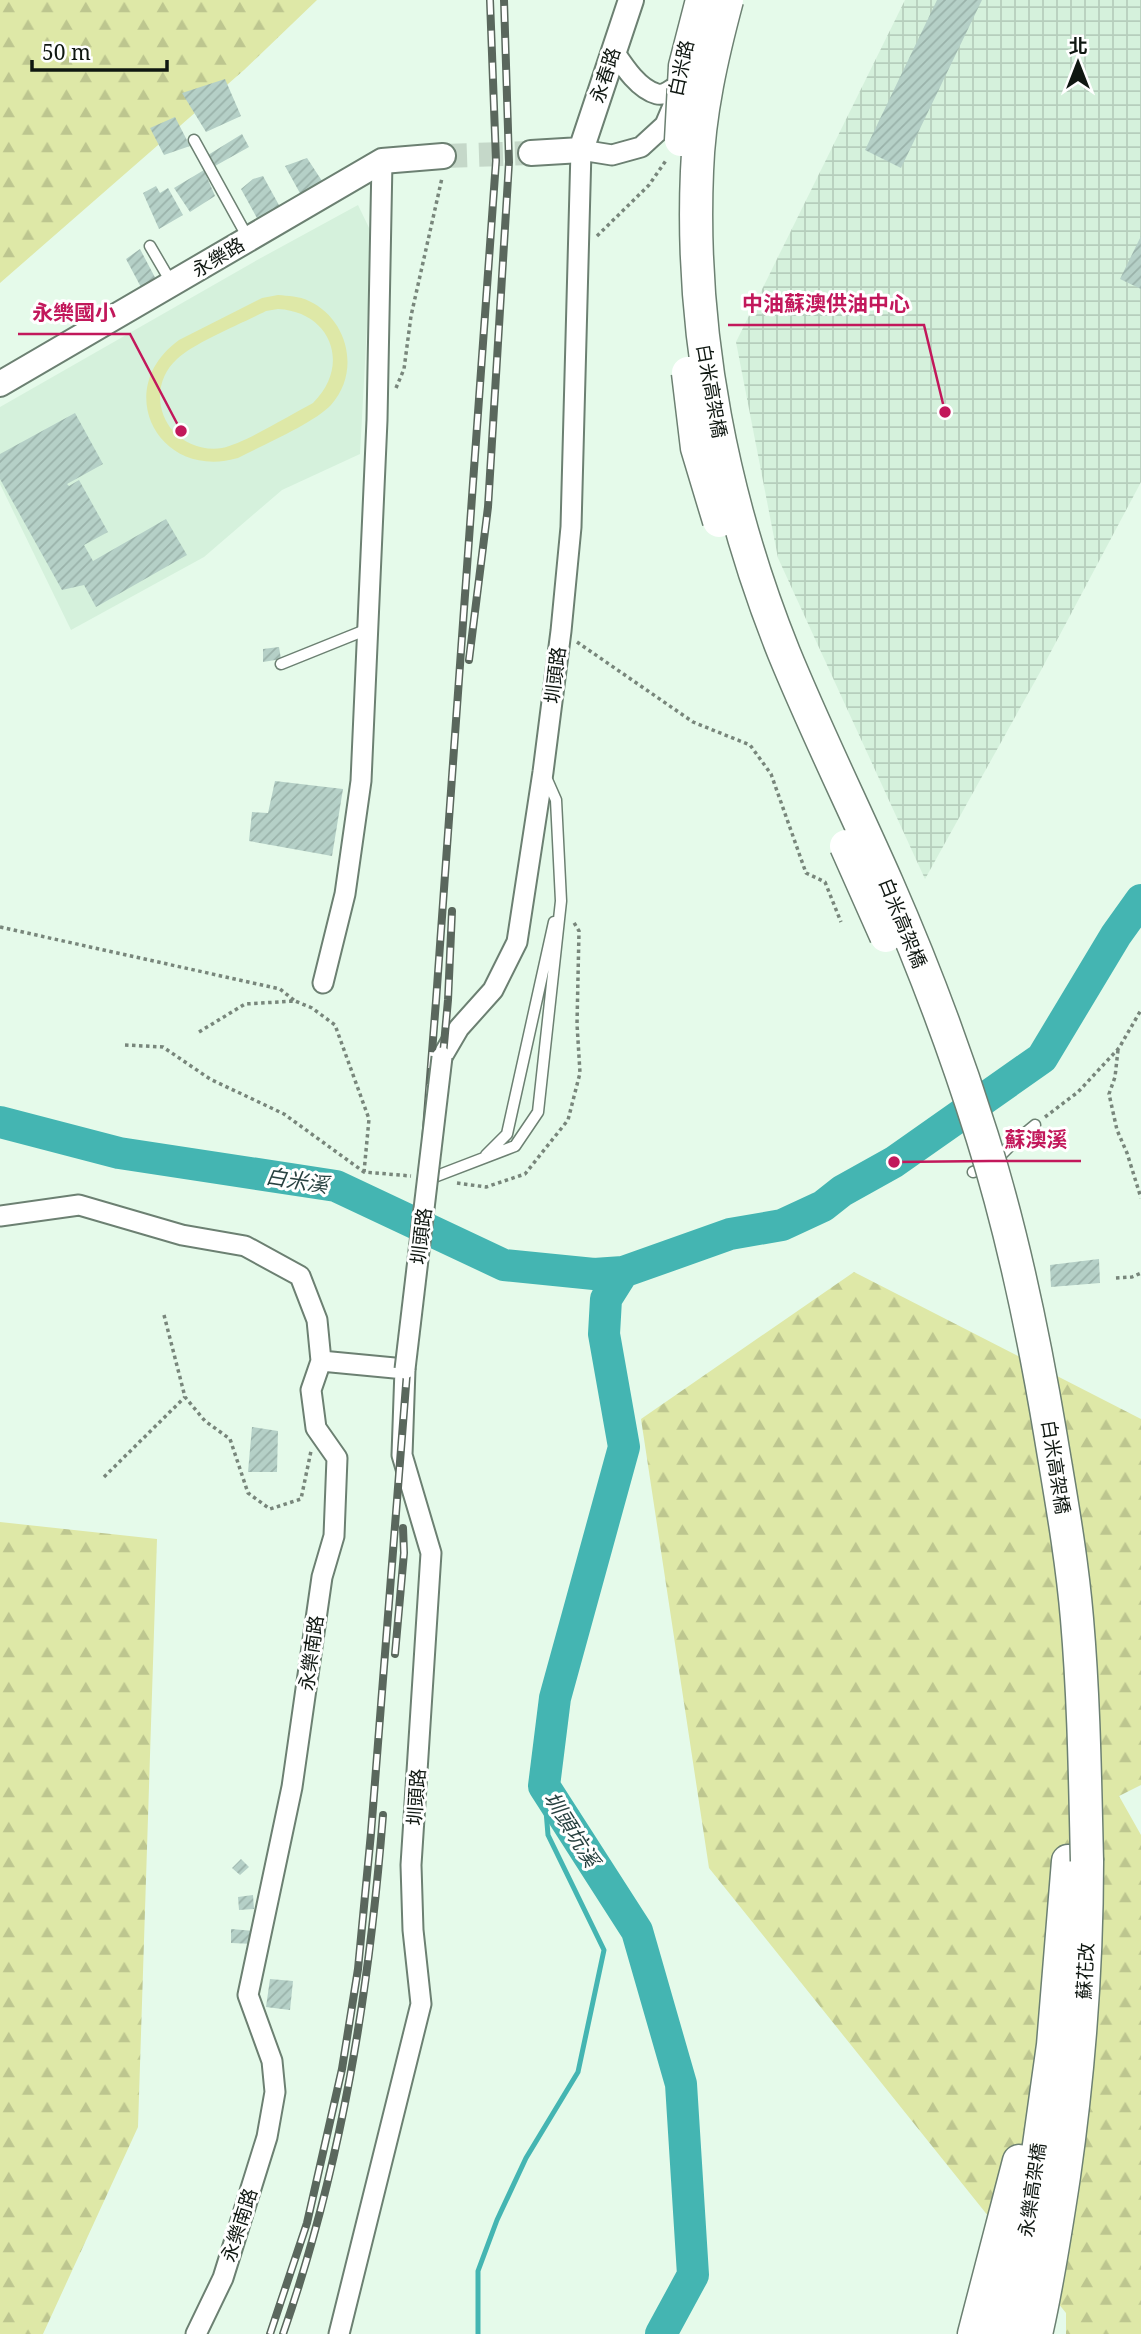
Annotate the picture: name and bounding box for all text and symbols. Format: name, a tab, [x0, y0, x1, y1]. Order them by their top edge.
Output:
scale bar	[32, 28, 166, 72]
north arrow	[1043, 28, 1113, 98]
text: 北	[1068, 33, 1088, 59]
street label: 白米路	[662, 37, 700, 99]
text: 50 m	[42, 38, 91, 66]
street label: 永春路	[584, 44, 626, 106]
street label: 永樂路	[187, 231, 249, 283]
callout: 中油蘇澳供油中心	[728, 283, 924, 325]
text: 中油蘇澳供油中心	[742, 289, 910, 317]
callout: 永樂國小	[18, 292, 130, 334]
text: 永樂國小	[32, 298, 116, 326]
street label: 白米高架橋	[691, 342, 733, 440]
street label: 圳頭路	[539, 645, 571, 705]
street label: 白米高架橋	[873, 874, 933, 972]
callout: 蘇澳溪	[990, 1119, 1081, 1161]
text: 蘇澳溪	[1005, 1125, 1068, 1153]
water label: 白米溪	[264, 1161, 333, 1199]
street label: 圳頭路	[405, 1206, 437, 1266]
street label: 白米高架橋	[1036, 1418, 1076, 1516]
street label: 永樂南路	[293, 1614, 329, 1692]
street label: 圳頭路	[401, 1768, 431, 1826]
water label: 圳頭坑溪	[538, 1786, 608, 1875]
street label: 蘇花改	[1071, 1942, 1099, 2000]
street label: 永樂高架橋	[1013, 2141, 1051, 2239]
street label: 永樂南路	[215, 2185, 263, 2265]

